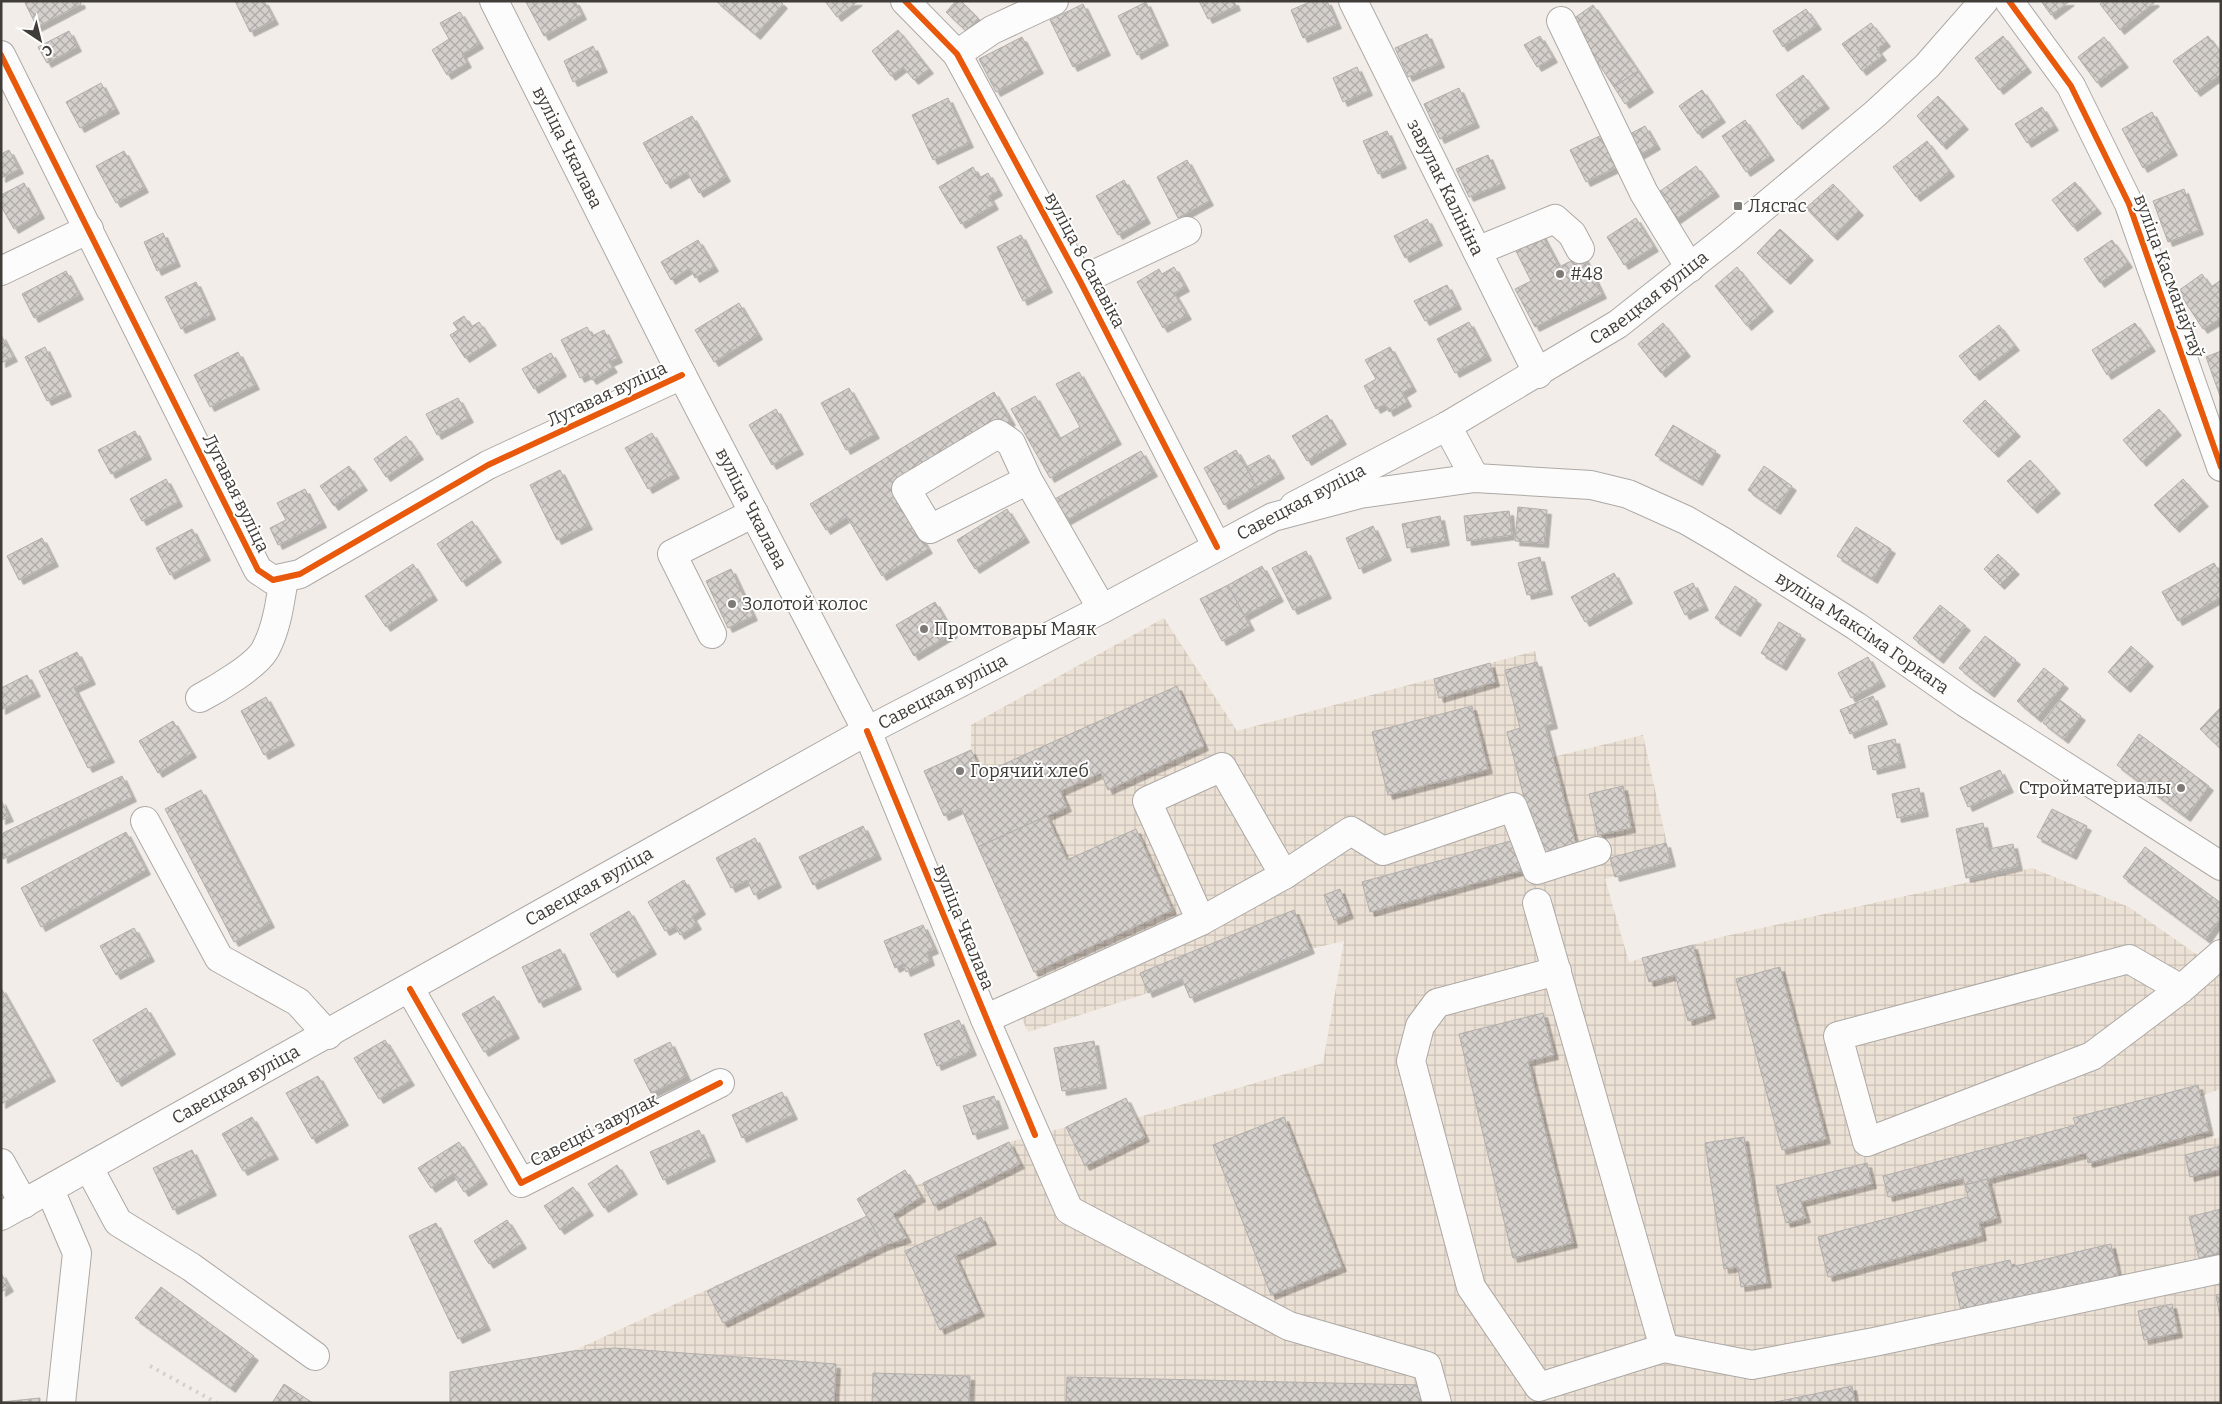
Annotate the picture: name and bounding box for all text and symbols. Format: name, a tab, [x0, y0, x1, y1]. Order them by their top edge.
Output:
north arrow	[15, 15, 65, 65]
text: С	[39, 41, 56, 60]
street label: вуліца Чкалава	[528, 83, 608, 212]
street label: завулак Калініна	[1402, 115, 1489, 259]
street label: вуліца 8 Сакавіка	[1040, 188, 1130, 332]
street label: вуліца Касманаўтаў	[2129, 191, 2209, 361]
place label: Лясгас	[1748, 195, 1807, 217]
marker: Лясгас	[1732, 200, 1744, 212]
street label: Савецкая вуліца	[1585, 246, 1713, 349]
place label: #48	[1570, 263, 1603, 285]
marker: #48	[1554, 268, 1566, 280]
street label: Лугавая вуліца	[544, 357, 670, 431]
street label: Лугавая вуліца	[198, 430, 274, 556]
street label: вуліца Чкалава	[711, 444, 792, 573]
street label: Савецкая вуліца	[1233, 459, 1369, 545]
street label: вуліца Максіма Горкага	[1771, 567, 1954, 699]
place label: Золотой колос	[742, 593, 868, 615]
marker: Золотой колос	[726, 598, 738, 610]
place label: Промтовары Маяк	[934, 618, 1097, 640]
marker: Промтовары Маяк	[918, 623, 930, 635]
street label: Савецкая вуліца	[874, 649, 1011, 734]
place label: Горячий хлеб	[970, 760, 1089, 782]
marker: Горячий хлеб	[954, 765, 966, 777]
place label: Стройматериалы	[2019, 777, 2171, 799]
marker: Стройматериалы	[2175, 782, 2187, 794]
street label: Савецкая вуліца	[521, 842, 657, 931]
street label: вуліца Чкалава	[929, 861, 999, 993]
street label: Савецкая вуліца	[168, 1040, 304, 1129]
street label: Савецкі завулак	[526, 1088, 662, 1172]

